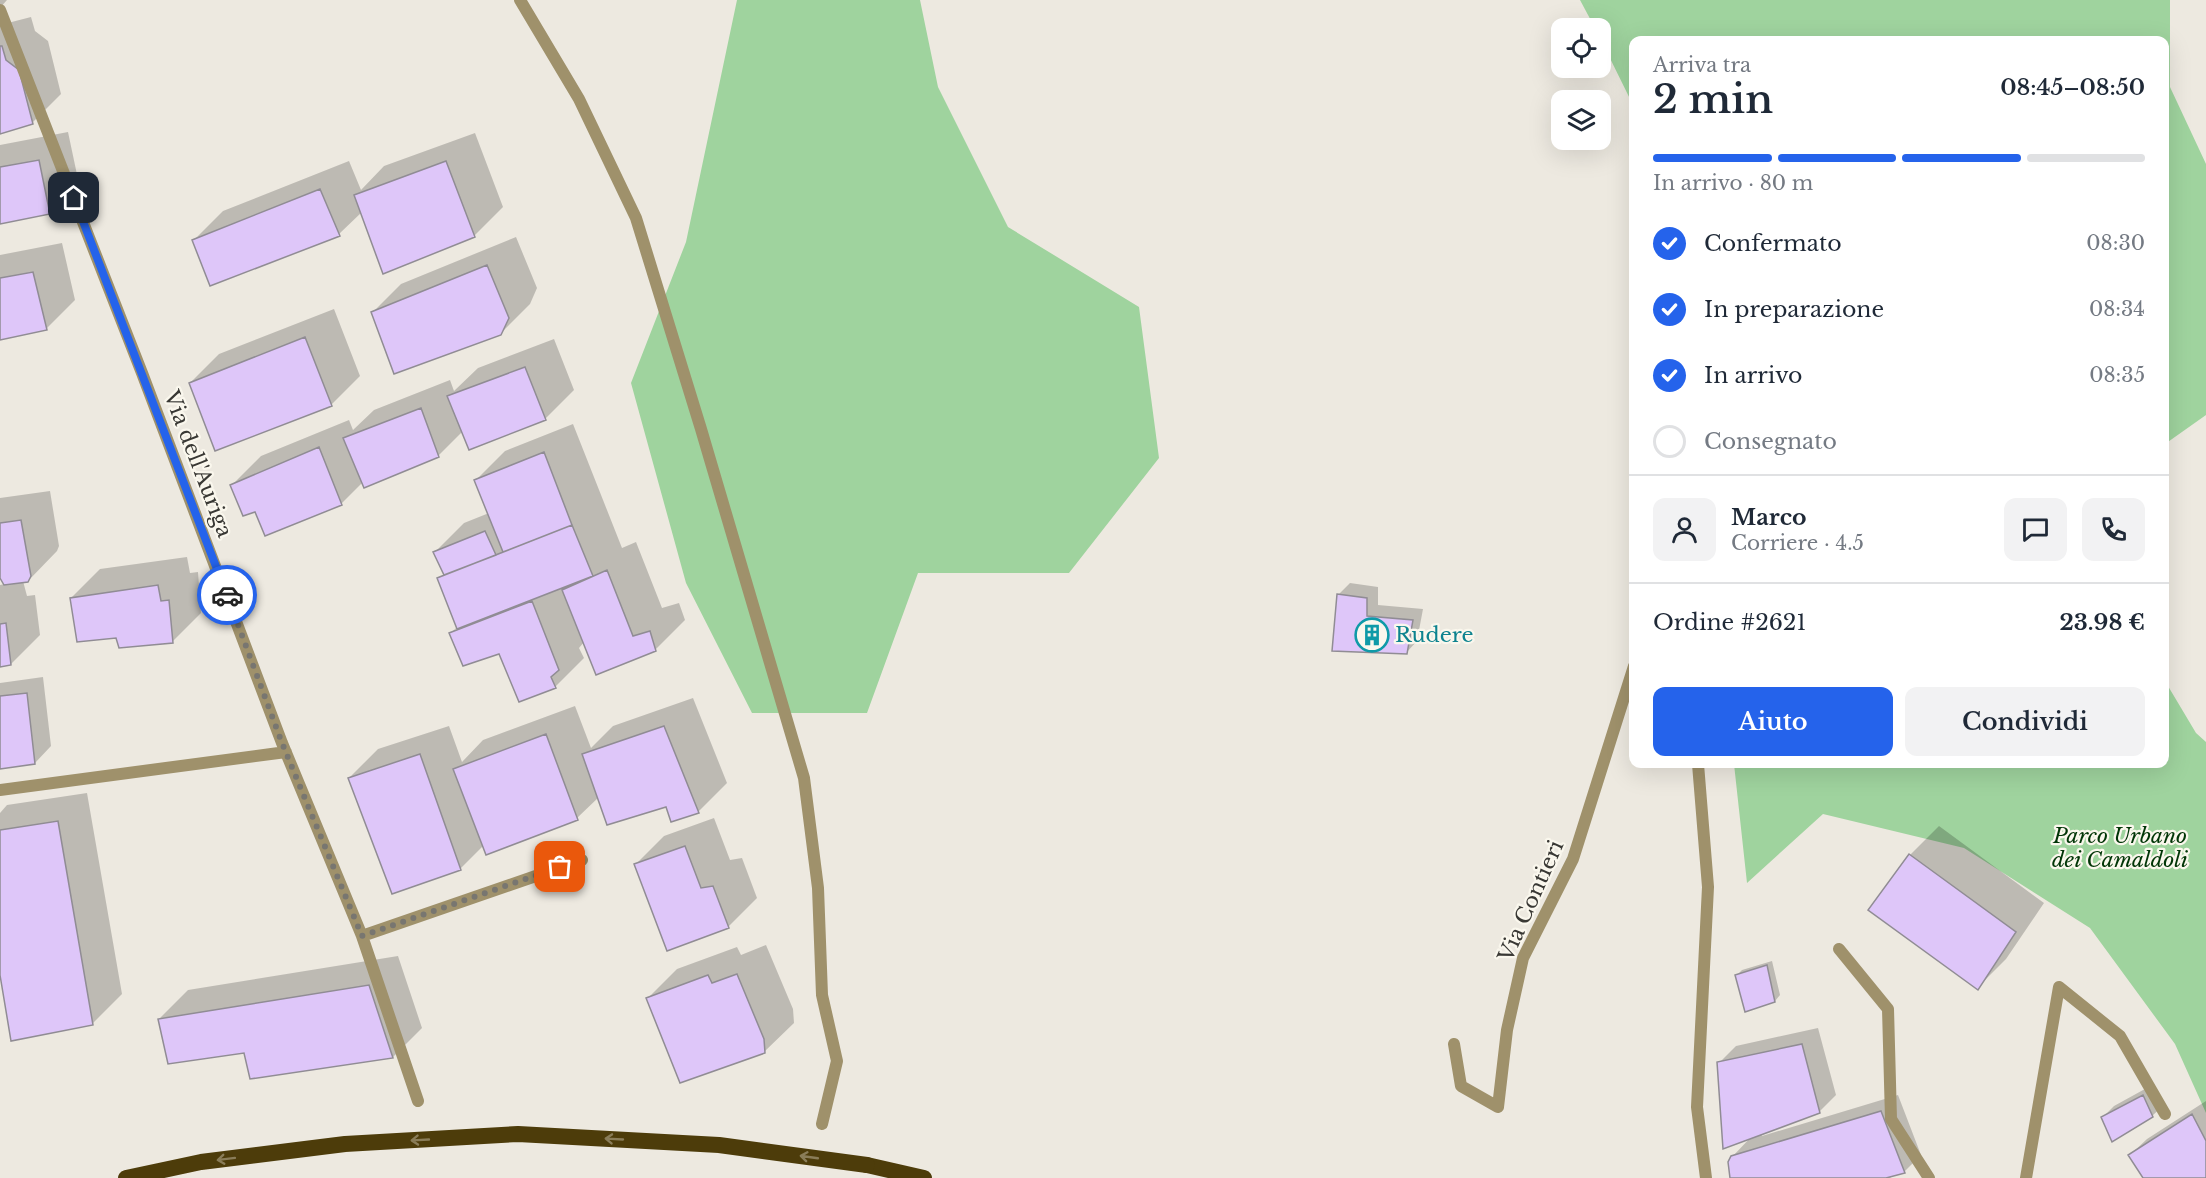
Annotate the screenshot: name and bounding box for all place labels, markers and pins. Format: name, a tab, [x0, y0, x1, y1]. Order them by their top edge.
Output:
pin	[48, 172, 99, 223]
building icon: Rudere	[1354, 617, 1390, 653]
place label: Rudere	[1395, 622, 1474, 648]
pin	[534, 841, 585, 892]

